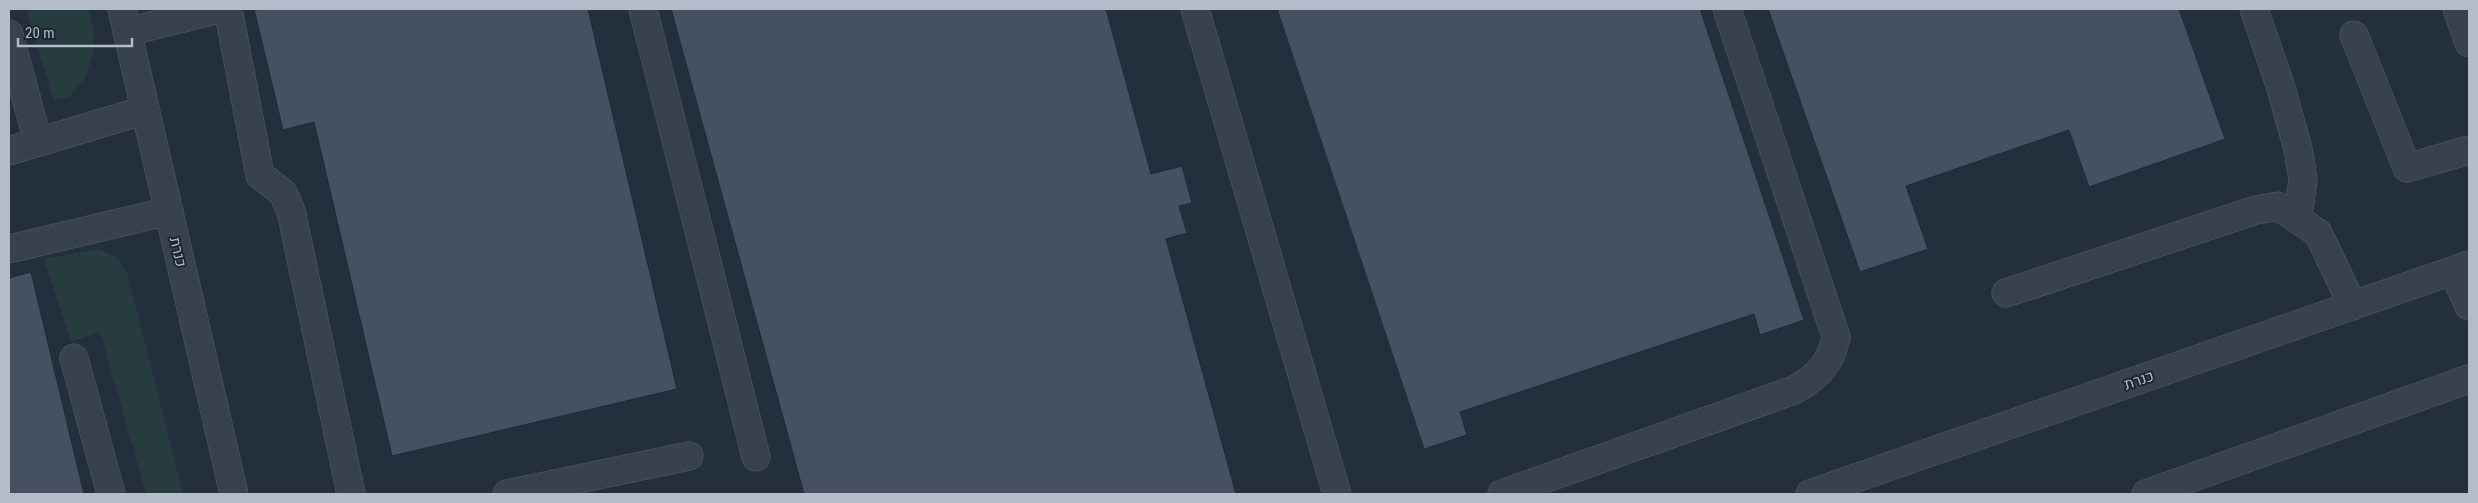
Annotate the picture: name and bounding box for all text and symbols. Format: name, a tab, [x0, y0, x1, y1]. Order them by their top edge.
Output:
scale bar	[18, 15, 131, 47]
text: 20 m	[25, 24, 55, 42]
street label: כנרת	[166, 235, 190, 269]
street label: כנרת	[2122, 367, 2156, 393]

